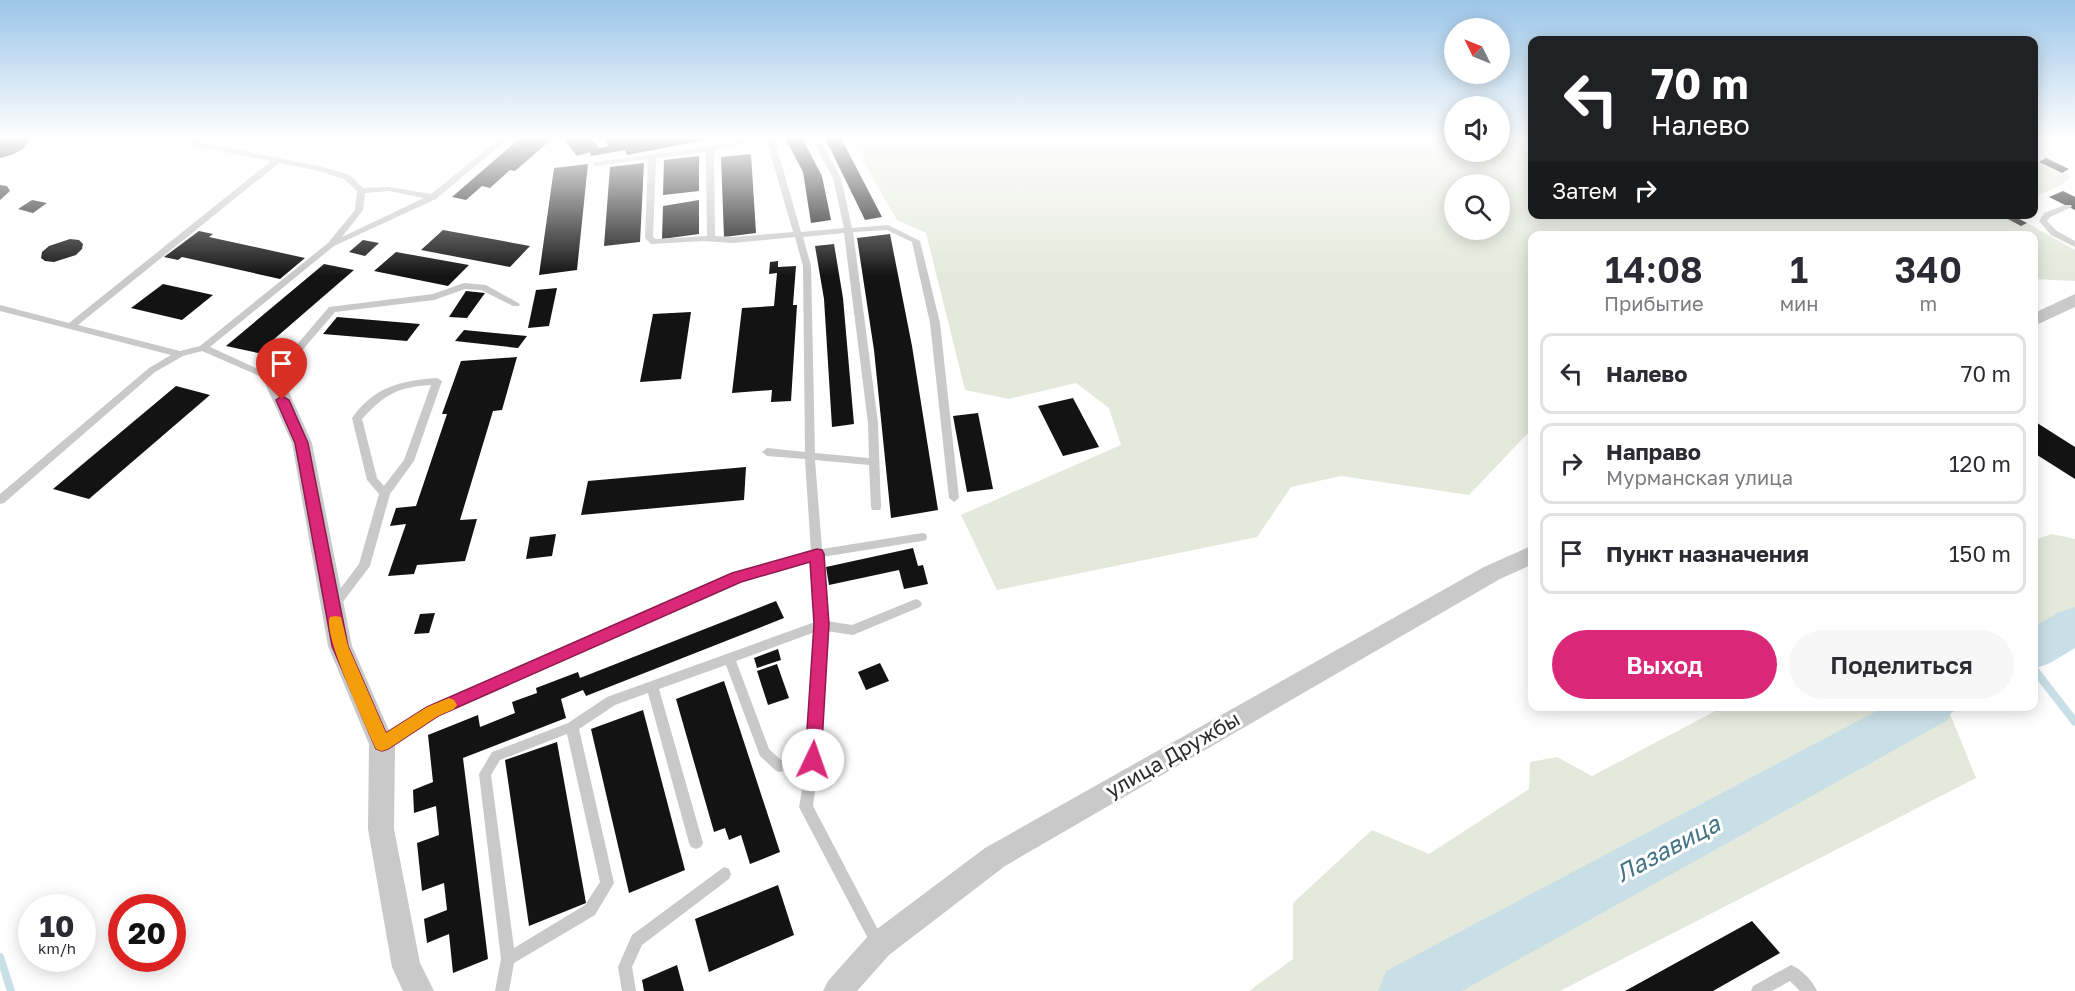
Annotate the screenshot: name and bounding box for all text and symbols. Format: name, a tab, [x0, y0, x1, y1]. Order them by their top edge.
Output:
north arrow	[1444, 18, 1510, 84]
map controls	[1444, 18, 1510, 240]
text: 70 m	[1651, 58, 1748, 108]
icon: left	[1552, 60, 1630, 138]
button: sound	[1444, 96, 1510, 162]
text: Налево	[1651, 109, 1750, 141]
button: search	[1444, 174, 1510, 240]
icon: right	[1629, 174, 1662, 207]
text: Затем	[1552, 177, 1617, 204]
text: 14:08	[1605, 248, 1703, 291]
text: 1	[1790, 248, 1808, 291]
text: 340	[1895, 248, 1962, 291]
text: Прибытие	[1604, 291, 1704, 315]
text: мин	[1780, 291, 1819, 315]
text: m	[1919, 291, 1937, 315]
pin	[256, 338, 307, 400]
icon: arrive	[265, 347, 298, 380]
icon: left	[1555, 357, 1588, 390]
text: Налево	[1606, 360, 1688, 387]
text: 70 m	[1961, 360, 2011, 387]
text: Направо	[1606, 438, 1701, 465]
icon: right	[1555, 447, 1588, 480]
text: 120 m	[1949, 450, 2011, 477]
text: Мурманская улица	[1606, 465, 1793, 489]
icon: arrive	[1555, 537, 1588, 570]
text: Пункт назначения	[1606, 540, 1809, 567]
text: 150 m	[1949, 540, 2011, 567]
button: Выход	[1552, 630, 1777, 699]
button: Поделиться	[1789, 630, 2014, 699]
street label: улица Дружбы	[1101, 705, 1244, 803]
position arrow	[781, 728, 845, 792]
water label: Лазавица	[1610, 807, 1726, 887]
speed limit sign: 20	[108, 894, 186, 972]
text: 10	[40, 908, 74, 944]
text: km/h	[38, 939, 76, 957]

